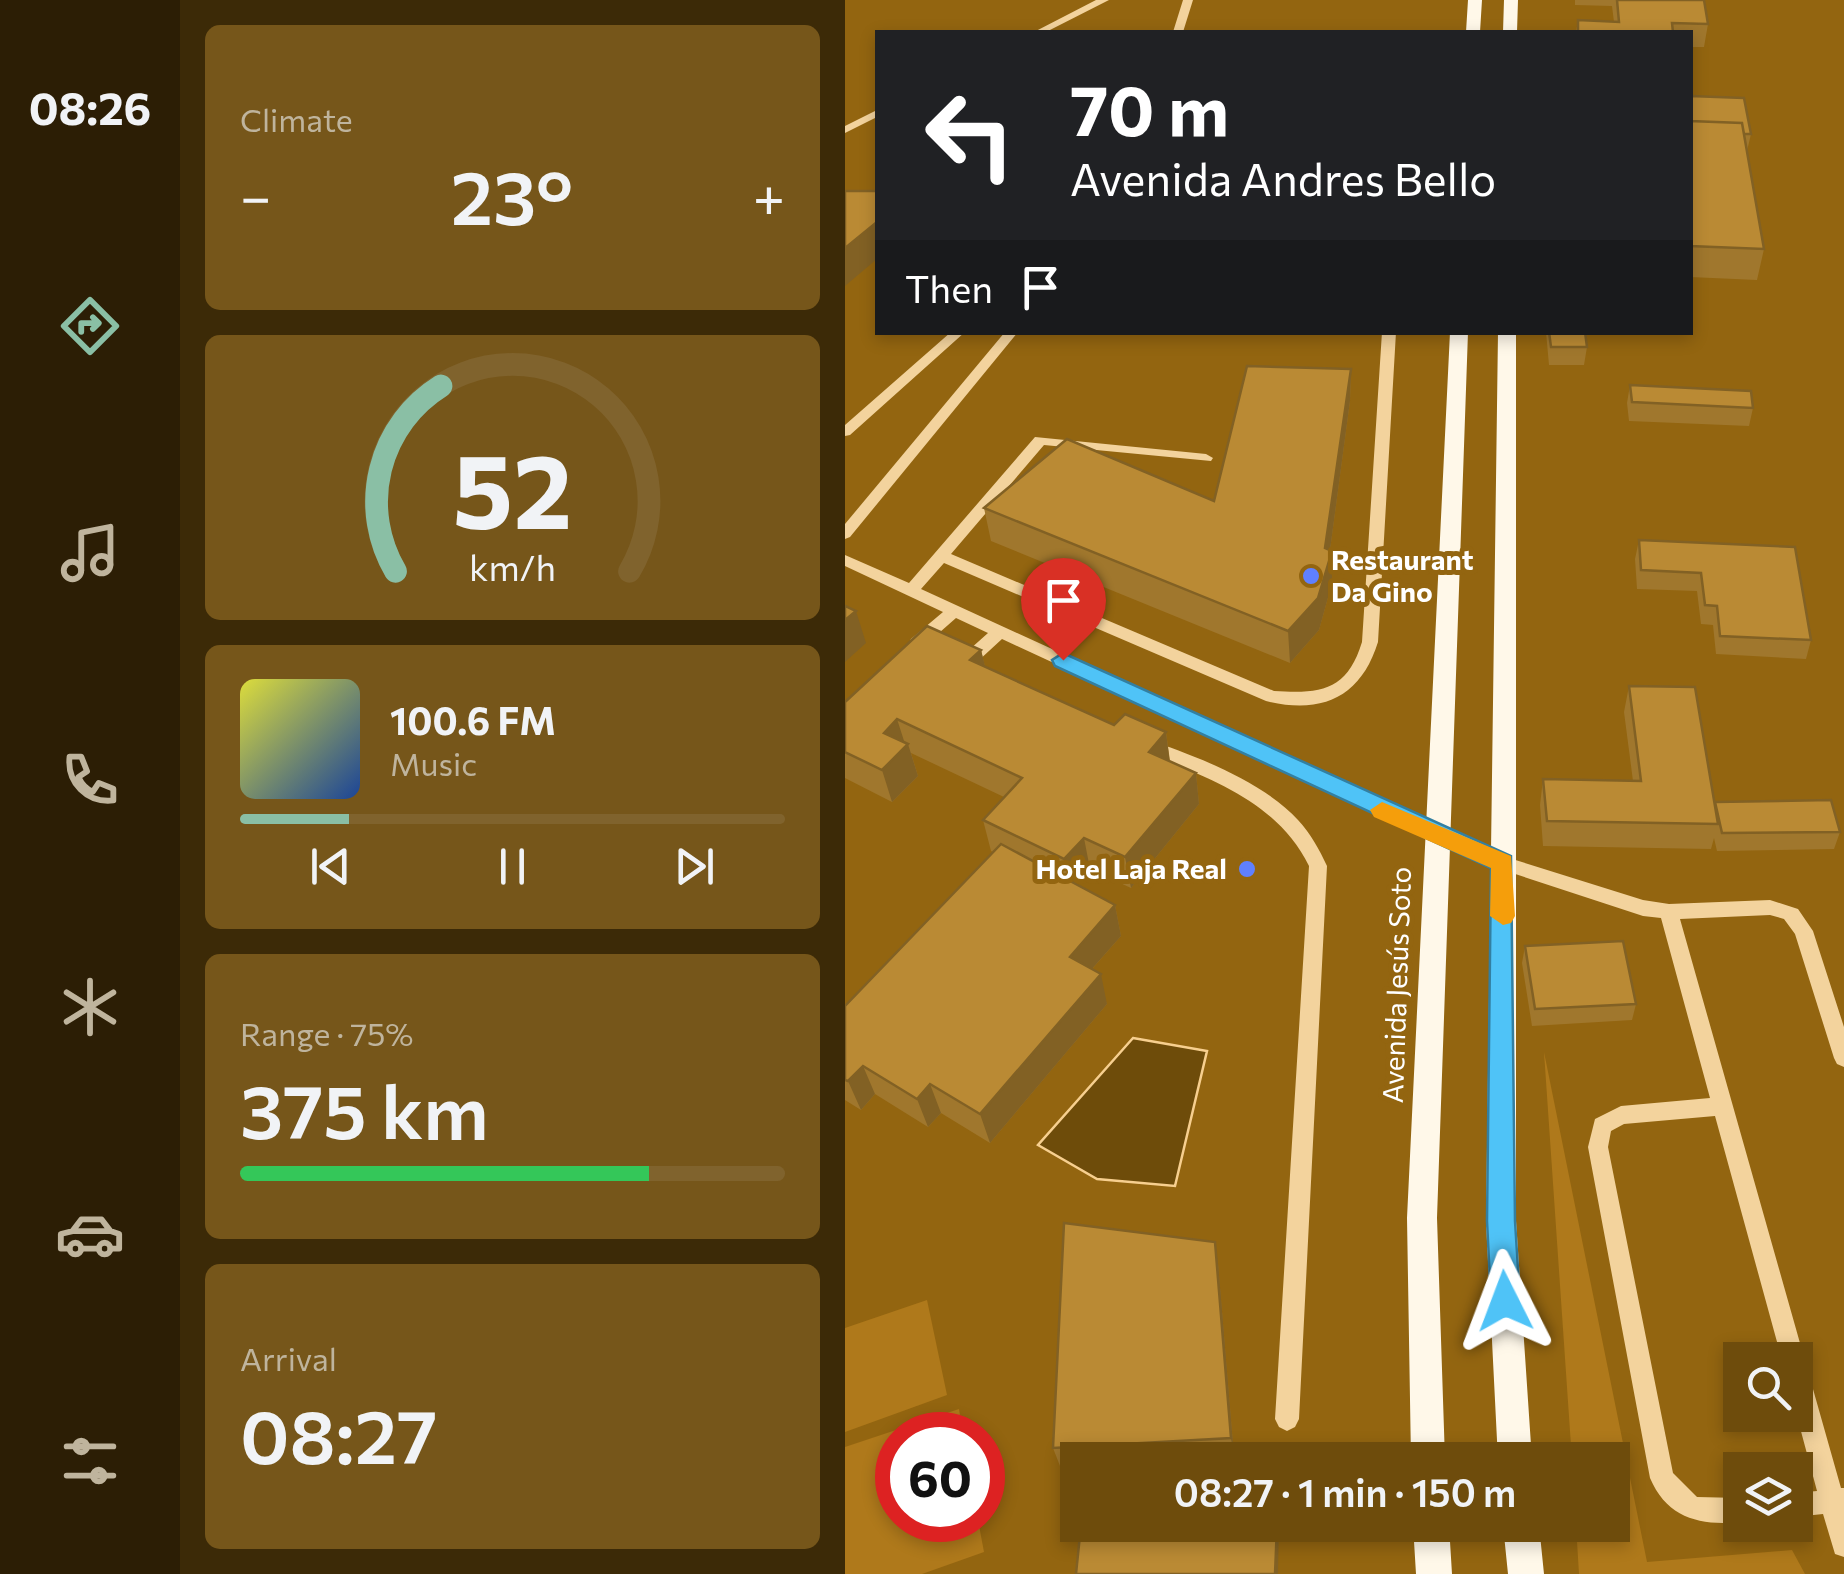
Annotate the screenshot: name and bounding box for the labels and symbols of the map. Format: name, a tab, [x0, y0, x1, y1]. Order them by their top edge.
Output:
place label: Restaurant Da Gino	[1331, 542, 1474, 608]
pin	[1021, 558, 1106, 661]
marker: Restaurant Da Gino	[1300, 565, 1322, 587]
place label: Hotel Laja Real	[1036, 851, 1227, 885]
marker: Hotel Laja Real	[1236, 858, 1258, 880]
street label: Avenida Jesús Soto	[1375, 866, 1417, 1104]
position arrow	[1453, 1249, 1557, 1353]
speed limit sign: 60	[875, 1412, 1005, 1542]

